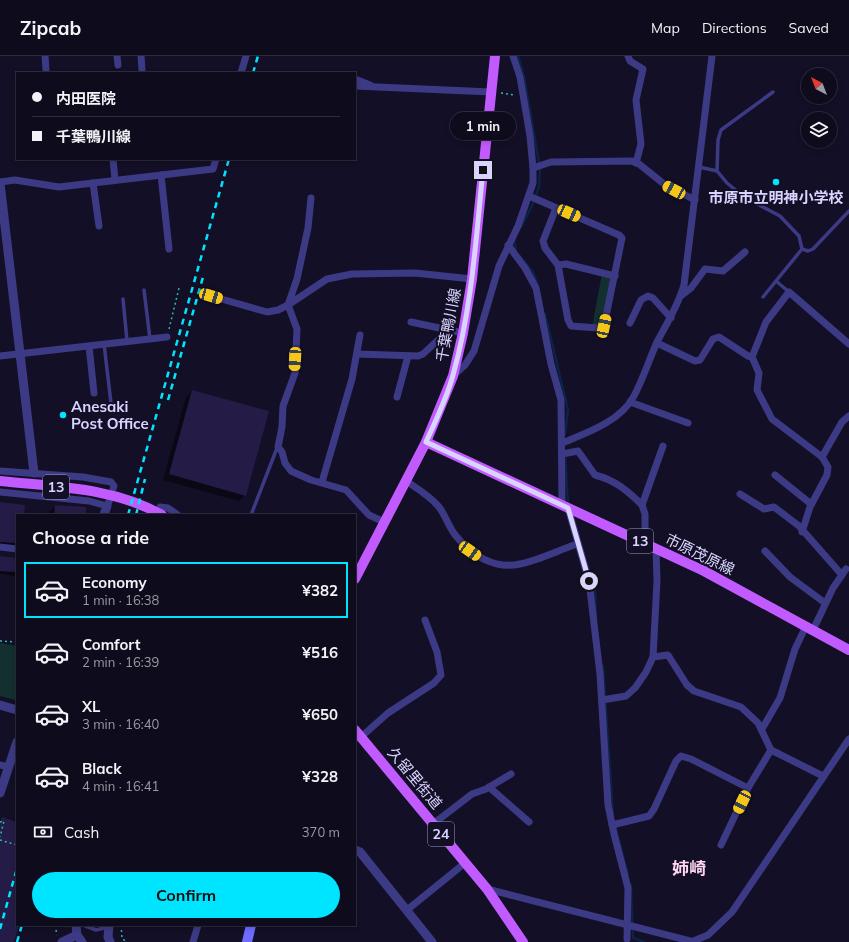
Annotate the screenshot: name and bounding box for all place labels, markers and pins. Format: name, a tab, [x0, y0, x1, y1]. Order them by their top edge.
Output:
marker: 市原市立明神小学校	[771, 177, 781, 187]
place label: 市原市立明神小学校	[708, 188, 844, 207]
place label: Anesaki Post Office	[71, 397, 149, 433]
marker: Anesaki Post Office	[58, 410, 68, 420]

